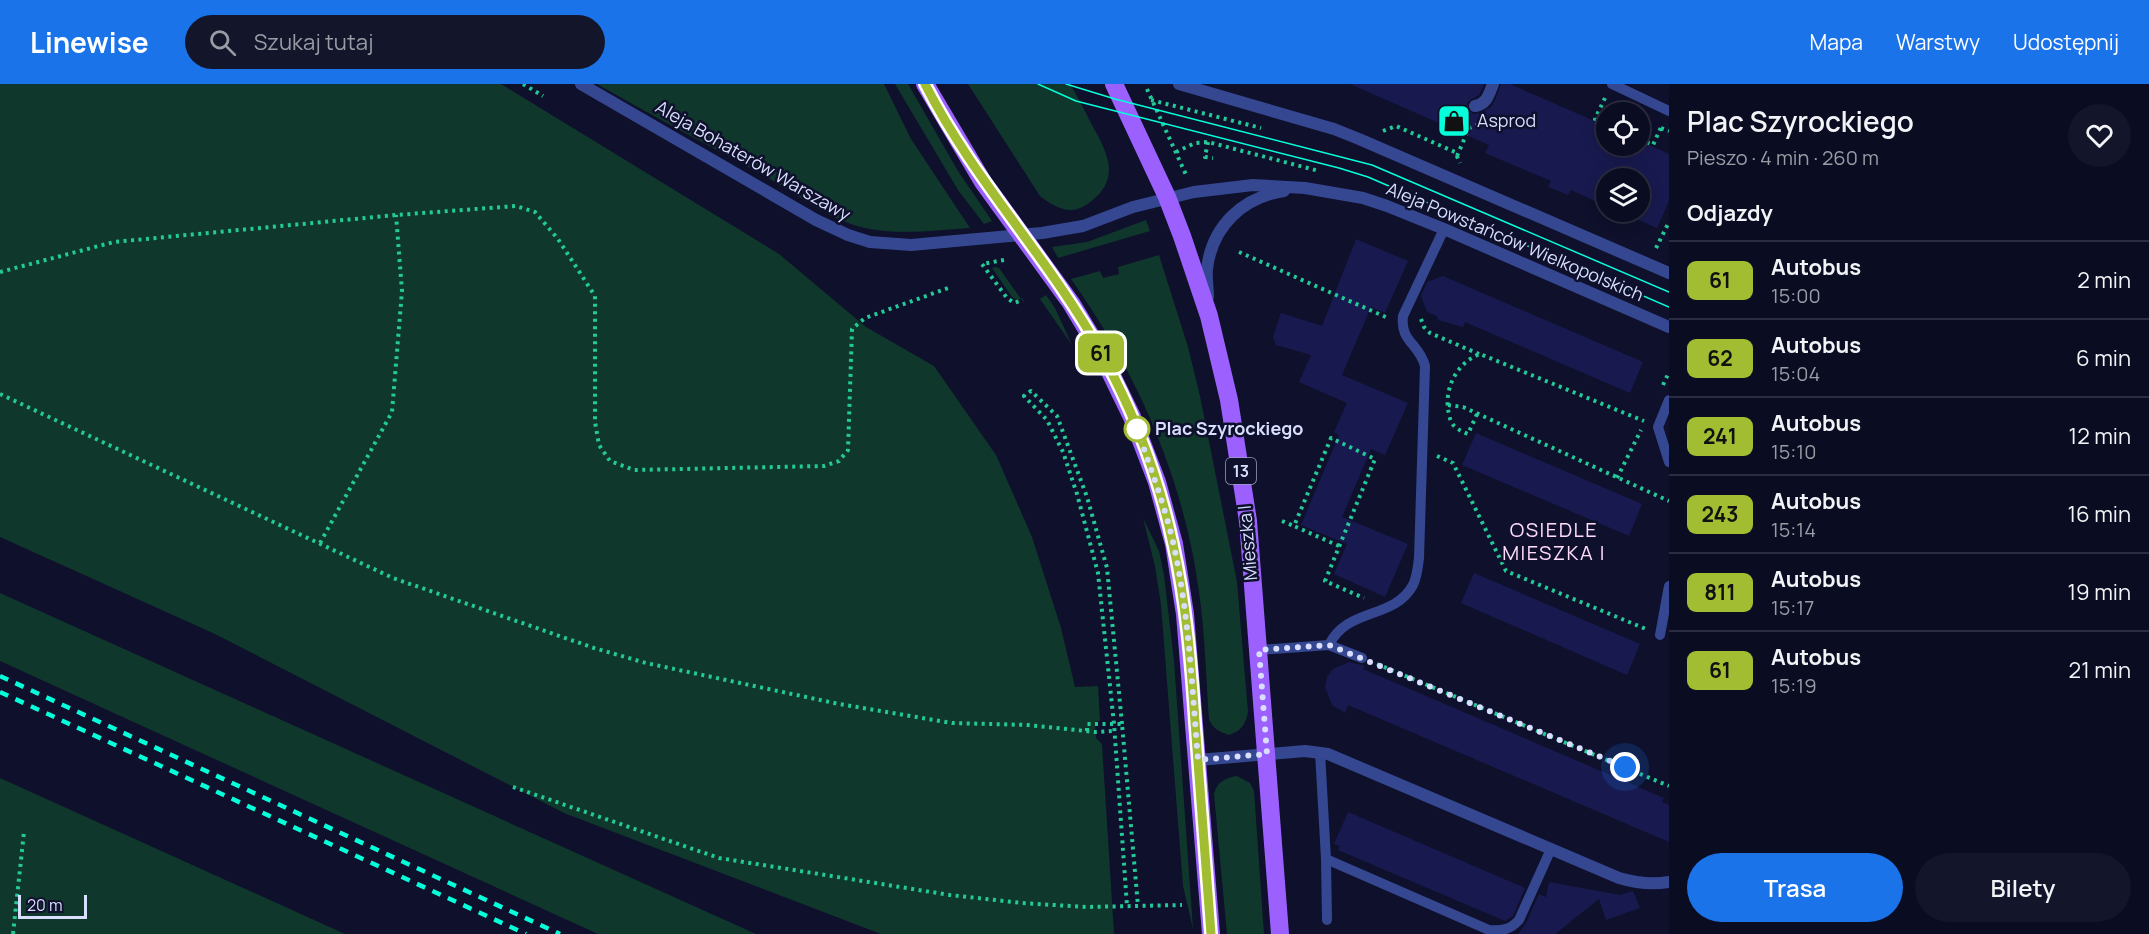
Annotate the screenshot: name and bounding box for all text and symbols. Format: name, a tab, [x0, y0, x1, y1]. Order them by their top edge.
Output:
search box	[185, 15, 605, 69]
text: Linewise	[30, 23, 149, 61]
icon: search	[206, 26, 239, 59]
text: Szukaj tutaj	[254, 27, 373, 57]
text: Mapa	[1810, 28, 1863, 56]
text: Warstwy	[1896, 28, 1980, 56]
text: Udostępnij	[2013, 28, 2119, 56]
street label: Aleja Bohaterów Warszawy	[652, 94, 856, 226]
map controls	[1596, 102, 1650, 222]
button: locate	[1596, 102, 1650, 156]
text: Plac Szyrockiego	[1687, 102, 1914, 140]
shop icon: Asprod	[1436, 103, 1472, 139]
button: heart	[2068, 104, 2131, 167]
place label: Asprod	[1477, 108, 1536, 132]
text: Pieszo · 4 min · 260 m	[1687, 144, 1879, 171]
button: layers	[1596, 168, 1650, 222]
street label: Aleja Powstańców Wielkopolskich	[1383, 176, 1648, 306]
text: Odjazdy	[1687, 198, 1773, 228]
text: Autobus	[1771, 252, 1861, 282]
text: 2 min	[2077, 265, 2131, 295]
text: 61	[1709, 266, 1731, 294]
text: 15:00	[1771, 282, 1821, 309]
text: Autobus	[1771, 330, 1861, 360]
line badge: 61	[1074, 334, 1128, 372]
text: 61	[1090, 339, 1112, 367]
text: 6 min	[2076, 343, 2131, 373]
text: 62	[1707, 344, 1733, 372]
text: 15:04	[1771, 360, 1820, 387]
text: Autobus	[1771, 408, 1861, 438]
marker: Plac Szyrockiego	[1124, 416, 1150, 442]
place label: Plac Szyrockiego	[1155, 416, 1303, 440]
text: 12 min	[2069, 421, 2131, 451]
text: 241	[1703, 422, 1737, 450]
text: 15:10	[1771, 438, 1816, 465]
road number: 13	[1226, 458, 1256, 484]
text: Autobus	[1771, 486, 1861, 516]
text: 16 min	[2068, 499, 2131, 529]
text: 243	[1701, 500, 1739, 528]
street label: Mieszka I	[1232, 504, 1262, 582]
district label: OSIEDLE MIESZKA I	[1502, 516, 1606, 566]
text: 15:14	[1771, 516, 1816, 543]
text: Autobus	[1771, 564, 1861, 594]
text: 19 min	[2068, 577, 2131, 607]
text: 811	[1704, 578, 1736, 606]
text: 15:17	[1771, 594, 1814, 621]
text: Autobus	[1771, 642, 1861, 672]
text: 21 min	[2069, 655, 2131, 685]
text: 61	[1709, 656, 1731, 684]
text: 15:19	[1771, 672, 1817, 699]
your location	[1610, 752, 1640, 782]
button: Trasa	[1687, 853, 1903, 922]
button: Bilety	[1915, 853, 2131, 922]
scale bar	[18, 892, 87, 920]
text: 20 m	[27, 894, 63, 916]

